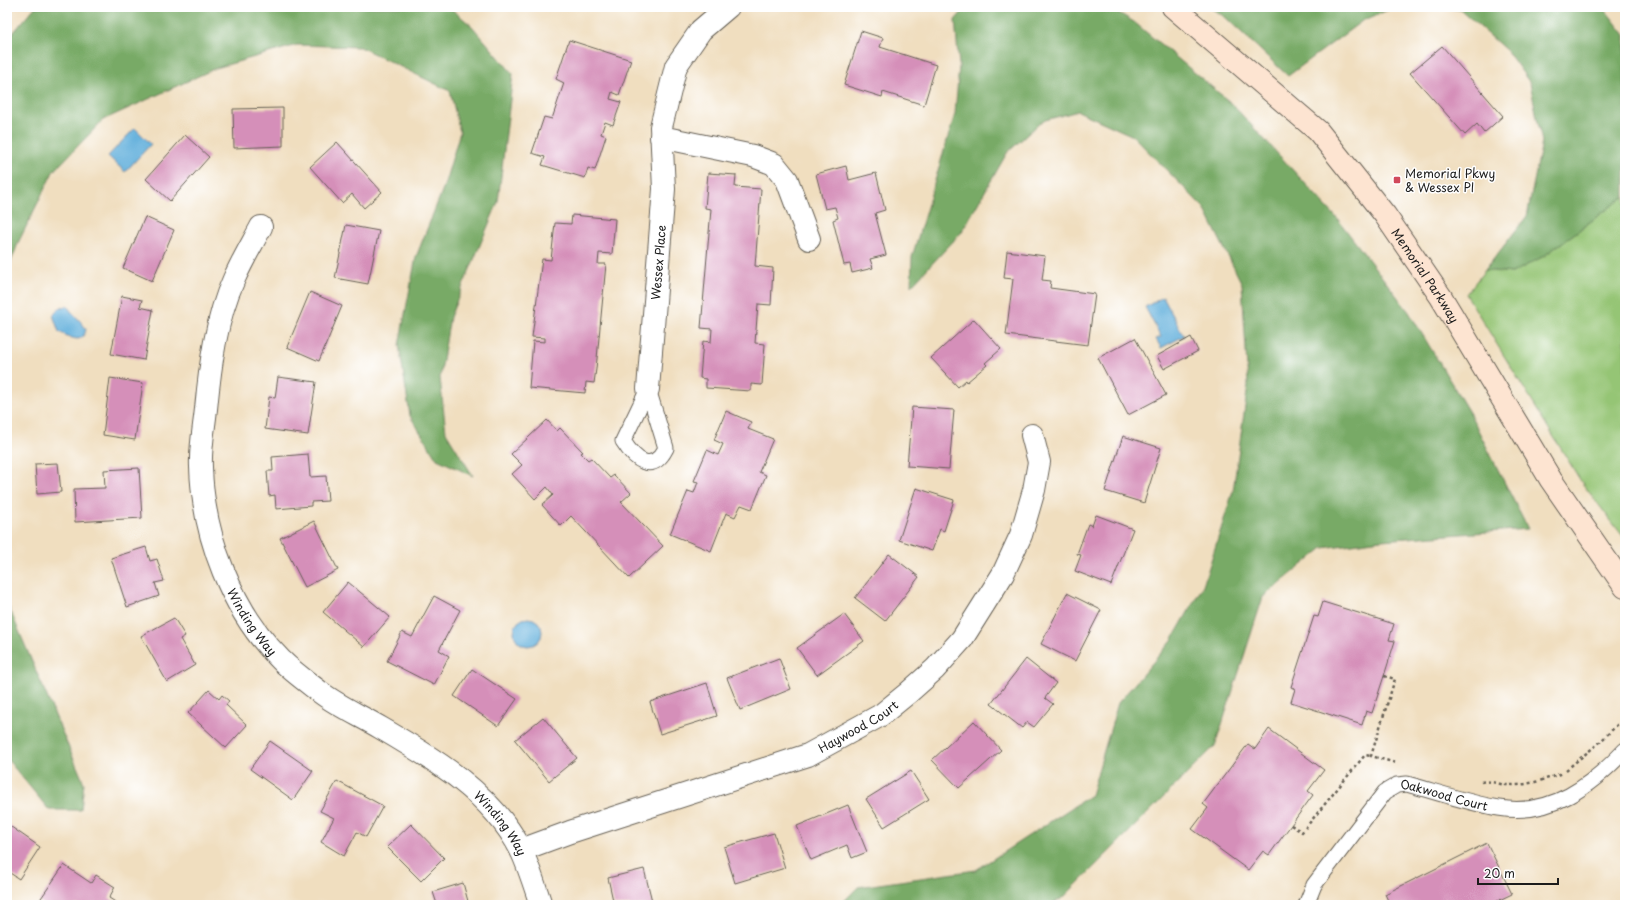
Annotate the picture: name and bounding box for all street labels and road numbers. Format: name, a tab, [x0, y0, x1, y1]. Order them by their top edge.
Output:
street label: Wessex Place	[646, 224, 670, 301]
street label: Memorial Parkway	[1387, 224, 1463, 326]
street label: Winding Way	[223, 585, 281, 660]
street label: Haywood Court	[815, 696, 902, 757]
street label: Oakwood Court	[1400, 775, 1490, 815]
street label: Winding Way	[470, 786, 531, 858]

